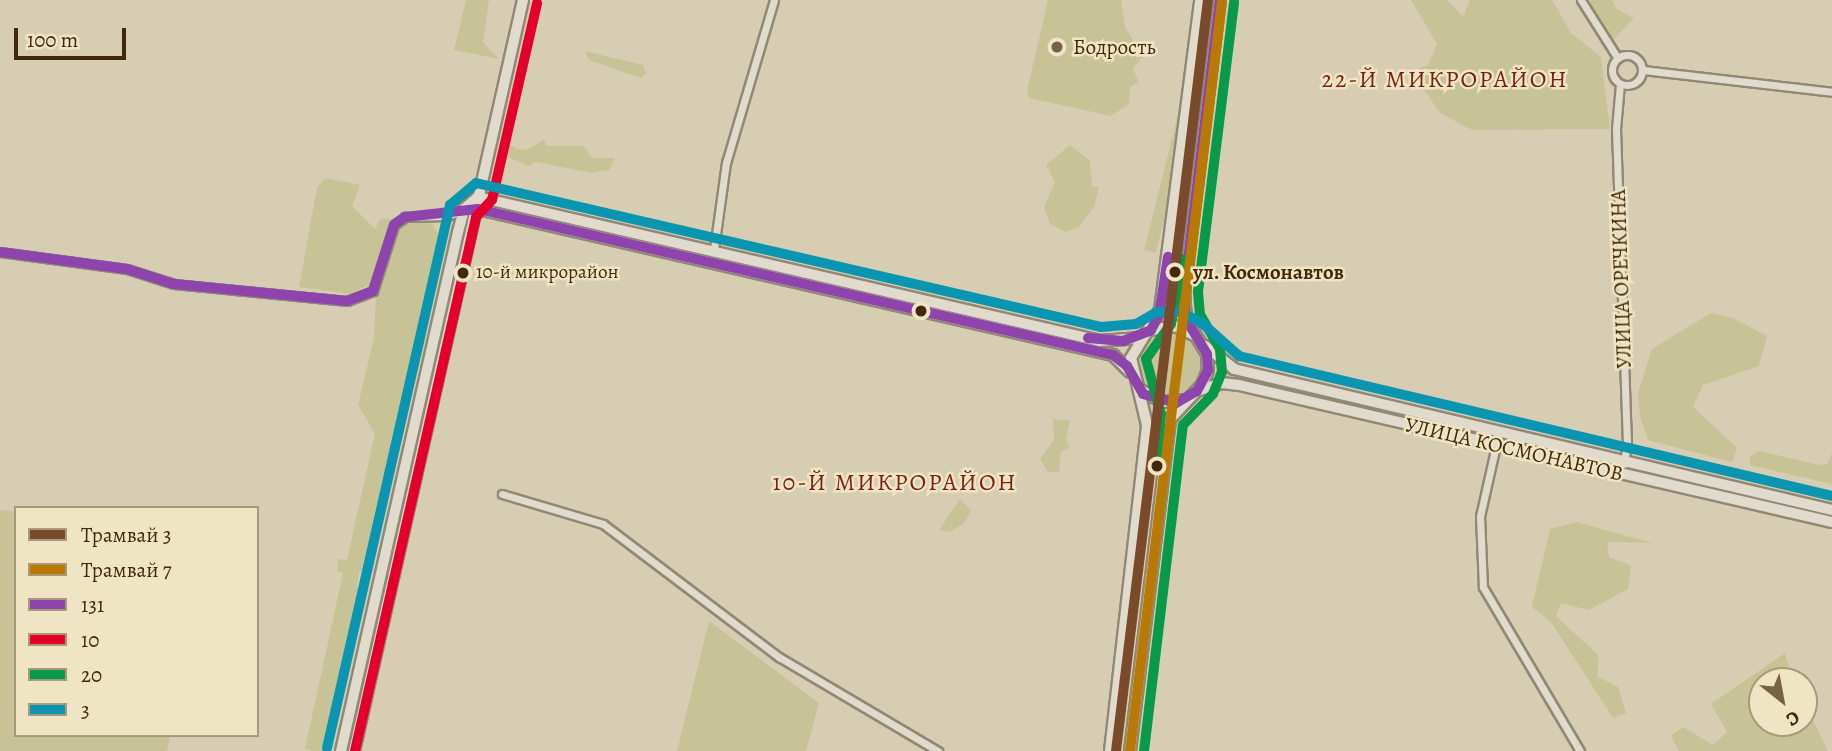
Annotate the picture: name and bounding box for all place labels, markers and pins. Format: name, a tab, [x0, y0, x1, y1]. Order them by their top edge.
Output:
place label: Бодрость	[1073, 34, 1156, 60]
marker: Бодрость	[1047, 37, 1067, 57]
place label: ул. Космонавтов	[1193, 259, 1344, 285]
marker: ул. Космонавтов	[1163, 260, 1187, 284]
place label: 10-й микрорайон	[476, 262, 619, 284]
marker: 10-й микрорайон	[456, 266, 470, 280]
unlabelled marker	[914, 304, 928, 318]
unlabelled marker	[1150, 459, 1164, 473]

